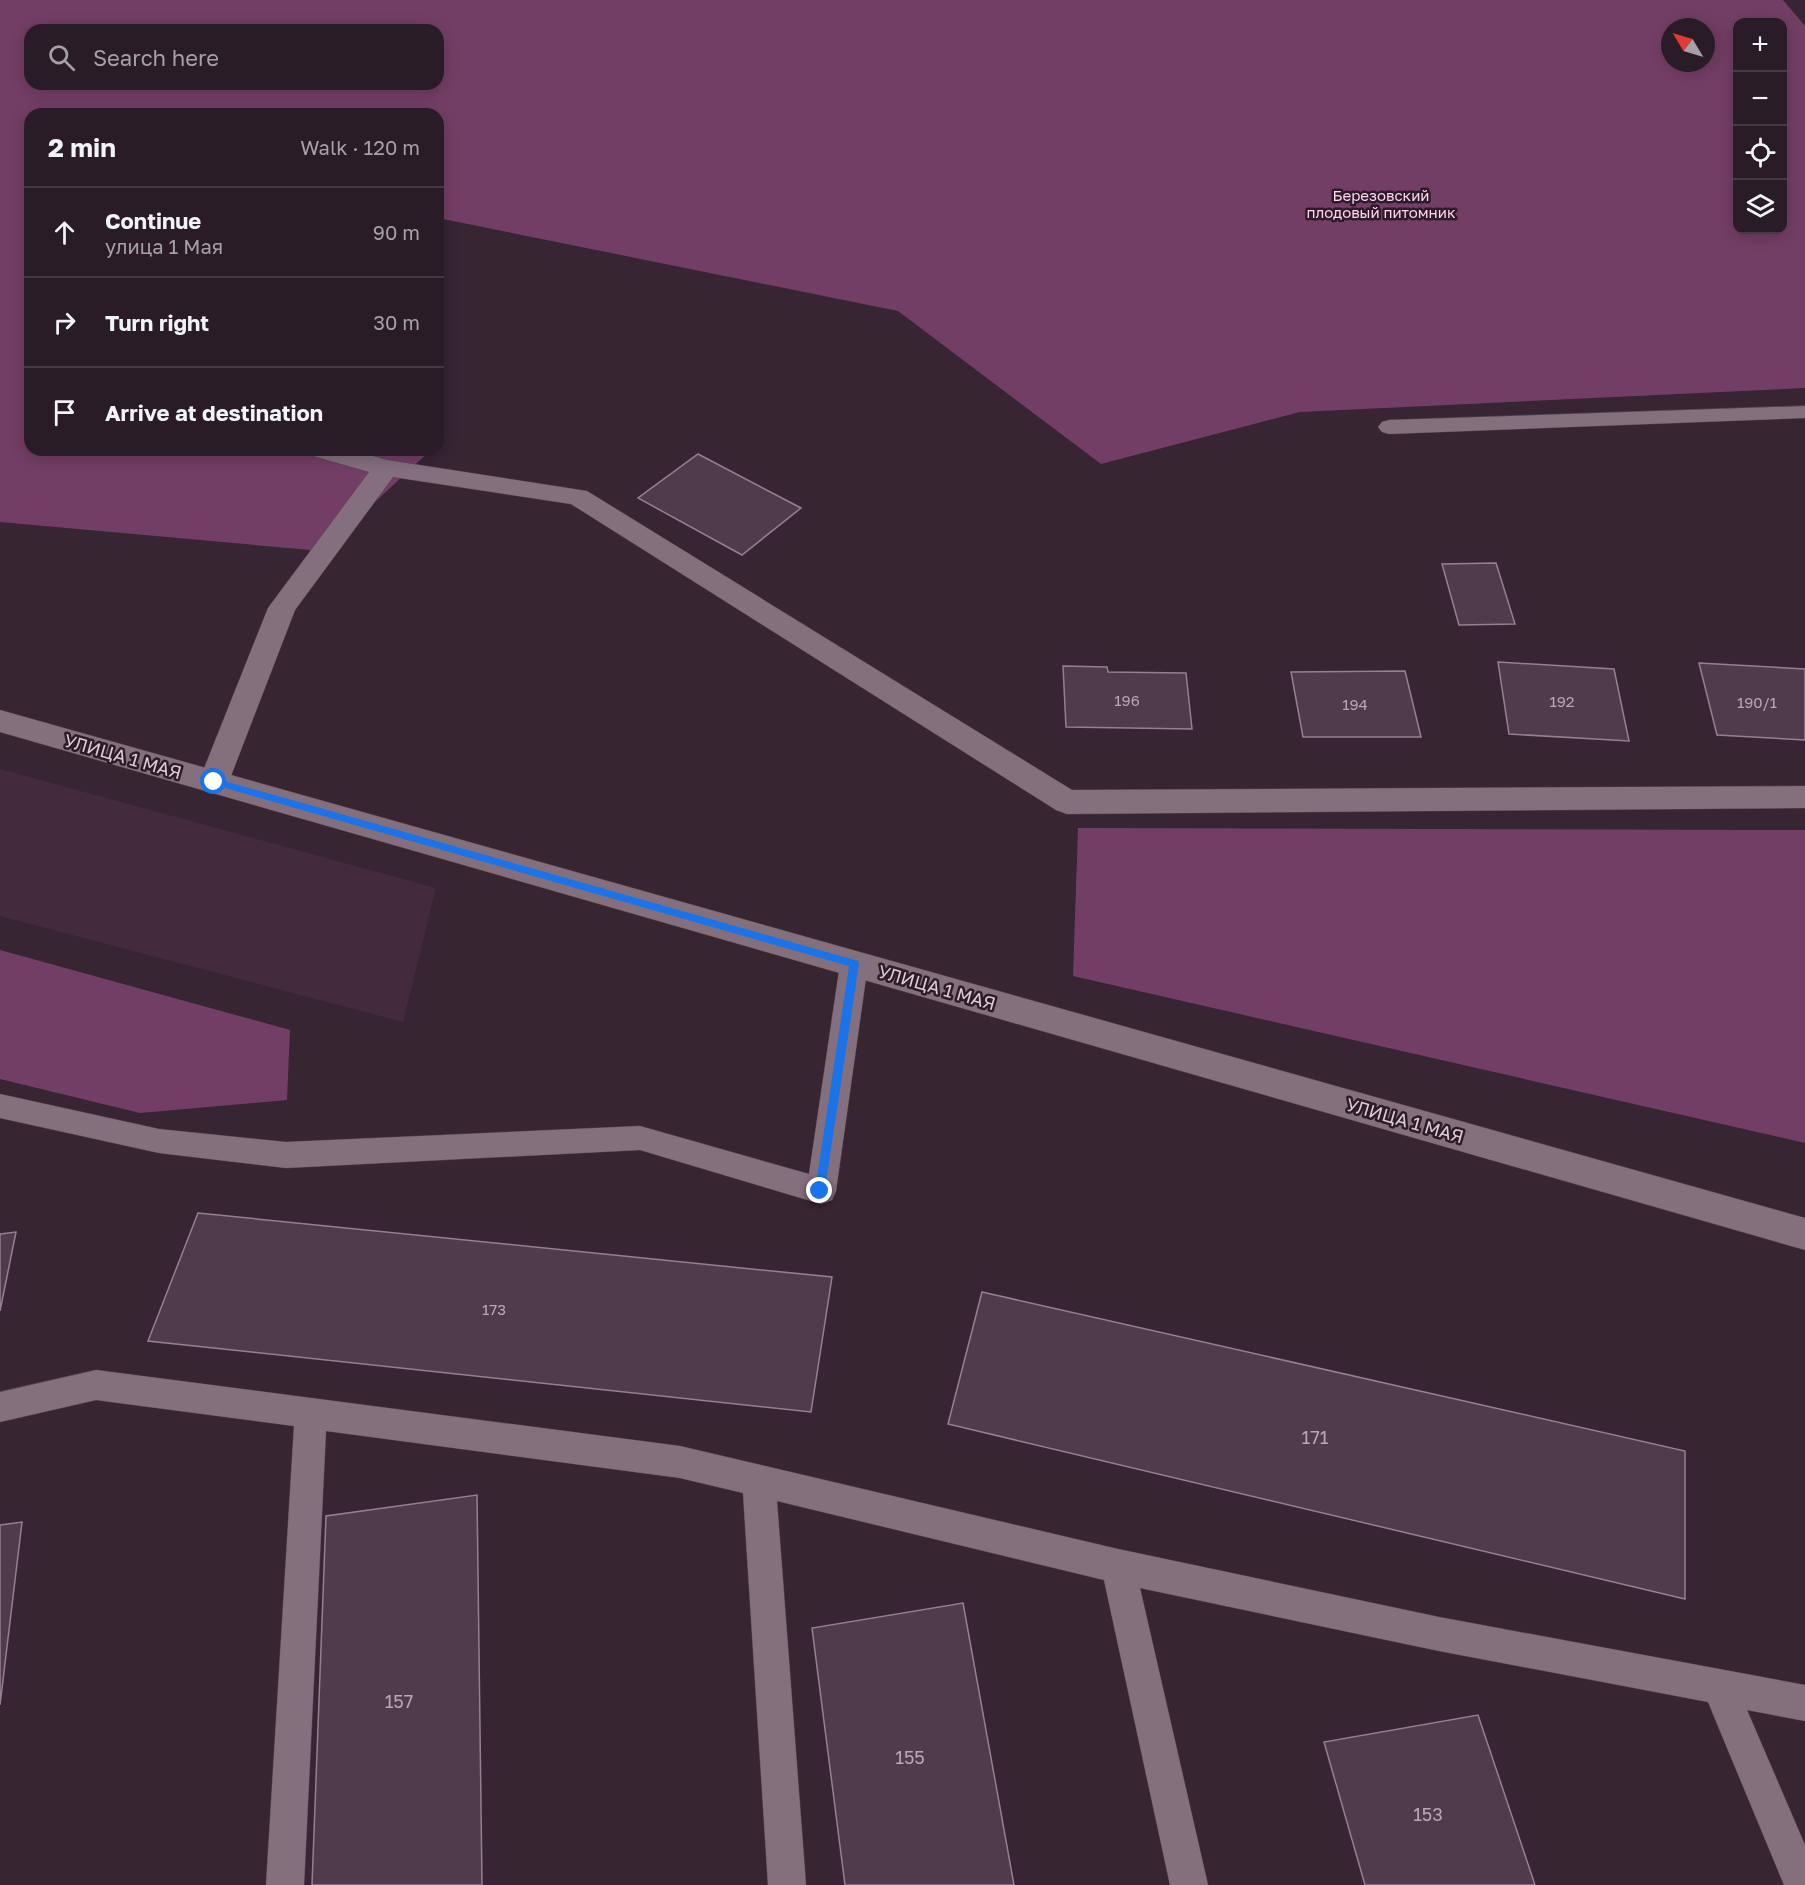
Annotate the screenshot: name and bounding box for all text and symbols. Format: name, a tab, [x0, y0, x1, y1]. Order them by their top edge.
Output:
north arrow	[1661, 18, 1715, 72]
map controls	[1733, 18, 1787, 234]
button: +	[1733, 18, 1787, 72]
search box	[24, 24, 444, 90]
icon: search	[45, 41, 78, 74]
text: Search here	[93, 44, 219, 71]
button: −	[1733, 72, 1787, 126]
button: locate	[1733, 126, 1787, 180]
text: 2 min	[48, 132, 116, 163]
text: Walk · 120 m	[300, 135, 420, 159]
button: layers	[1733, 180, 1787, 234]
park label: Березовский плодовый питомник	[1306, 186, 1456, 221]
text: Continue	[105, 207, 201, 234]
icon: ahead	[48, 216, 81, 249]
text: 90 m	[373, 220, 420, 244]
text: улица 1 Мая	[105, 234, 223, 258]
icon: right	[48, 306, 81, 339]
text: Turn right	[105, 309, 209, 336]
text: 30 m	[373, 310, 420, 334]
icon: arrive	[48, 396, 81, 429]
text: Arrive at destination	[105, 399, 323, 426]
house number: 196	[1114, 691, 1140, 709]
house number: 192	[1549, 692, 1575, 710]
house number: 190/1	[1737, 693, 1777, 711]
house number: 194	[1342, 695, 1368, 713]
street label: УЛИЦА 1 МАЯ	[62, 729, 184, 783]
route start	[200, 768, 226, 794]
street label: УЛИЦА 1 МАЯ	[876, 960, 998, 1014]
street label: УЛИЦА 1 МАЯ	[1344, 1093, 1466, 1147]
route end	[806, 1177, 832, 1203]
house number: 173	[482, 1300, 506, 1318]
house number: 171	[1302, 1426, 1329, 1448]
house number: 157	[385, 1690, 413, 1712]
house number: 155	[895, 1746, 925, 1768]
house number: 153	[1413, 1803, 1443, 1825]

